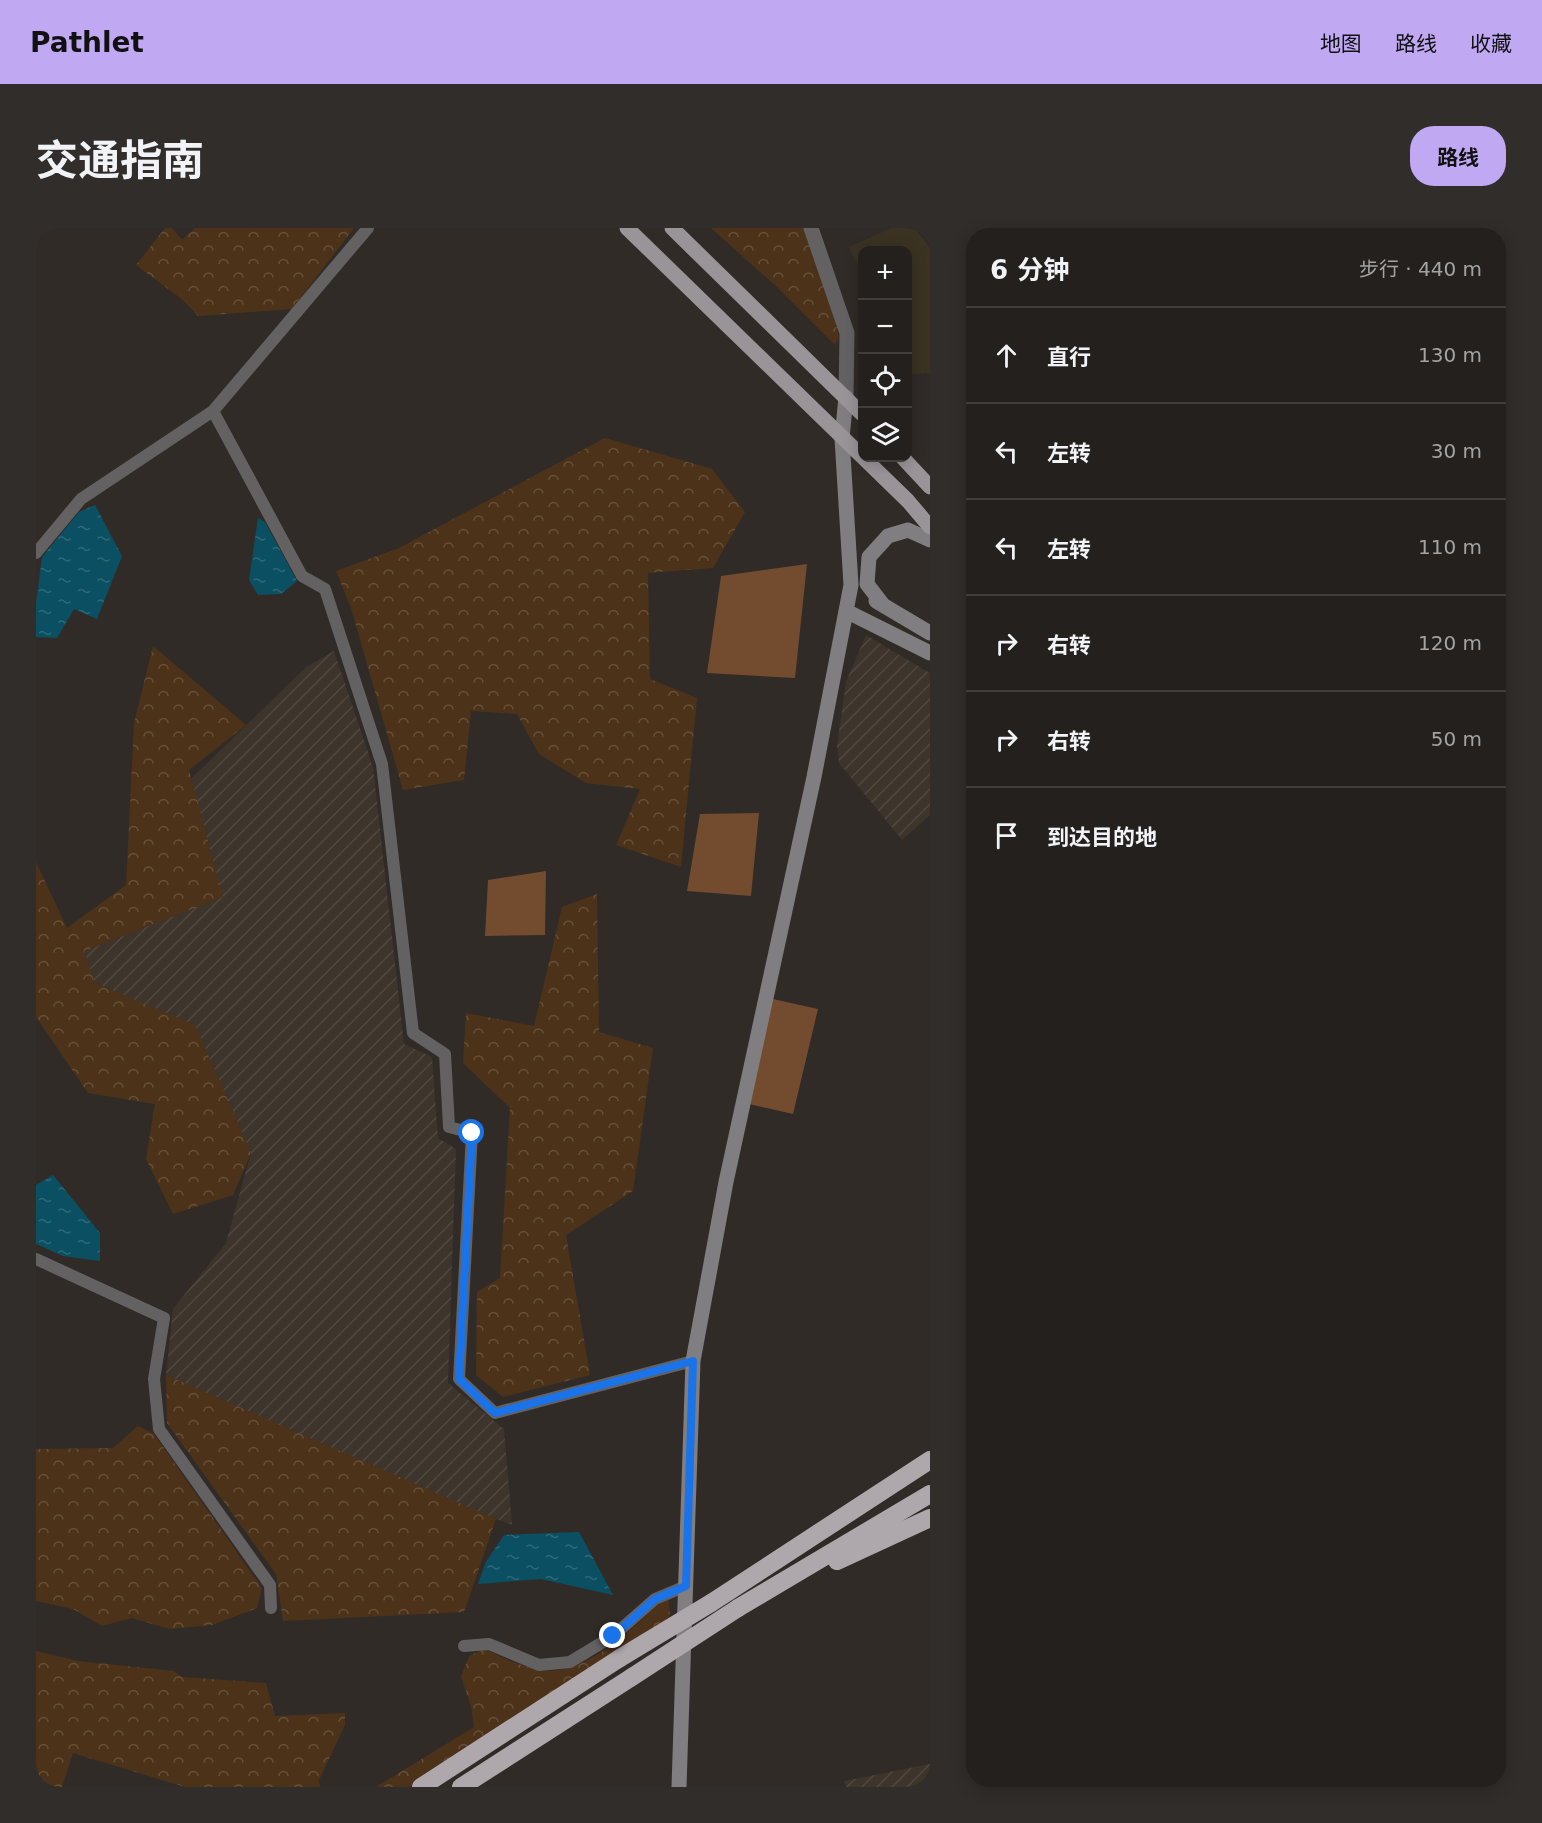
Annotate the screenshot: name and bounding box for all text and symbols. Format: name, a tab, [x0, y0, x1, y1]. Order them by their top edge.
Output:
text: Pathlet	[30, 26, 144, 59]
text: 地图	[1320, 32, 1362, 56]
text: 路线	[1395, 32, 1437, 56]
text: 收藏	[1470, 32, 1512, 56]
button: 路线	[1410, 126, 1506, 186]
text: 交通指南	[36, 136, 204, 185]
map controls	[858, 246, 912, 462]
button: +	[858, 246, 912, 300]
text: 6 分钟	[990, 255, 1069, 285]
text: 步行 · 440 m	[1359, 257, 1482, 281]
button: −	[858, 300, 912, 354]
icon: ahead	[990, 339, 1023, 372]
text: 130 m	[1418, 343, 1482, 367]
text: 直行	[1047, 345, 1091, 370]
button: locate	[858, 354, 912, 408]
button: layers	[858, 408, 912, 462]
icon: left	[990, 435, 1023, 468]
text: 30 m	[1431, 439, 1482, 463]
text: 左转	[1047, 441, 1091, 466]
icon: left	[990, 531, 1023, 564]
text: 110 m	[1418, 535, 1482, 559]
text: 左转	[1047, 537, 1091, 562]
icon: right	[990, 627, 1023, 660]
text: 120 m	[1418, 631, 1482, 655]
text: 右转	[1047, 633, 1091, 658]
icon: right	[990, 723, 1023, 756]
text: 50 m	[1431, 727, 1482, 751]
text: 右转	[1047, 729, 1091, 754]
icon: arrive	[990, 819, 1023, 852]
text: 到达目的地	[1047, 825, 1157, 850]
route start	[458, 1119, 484, 1145]
route end	[599, 1622, 625, 1648]

